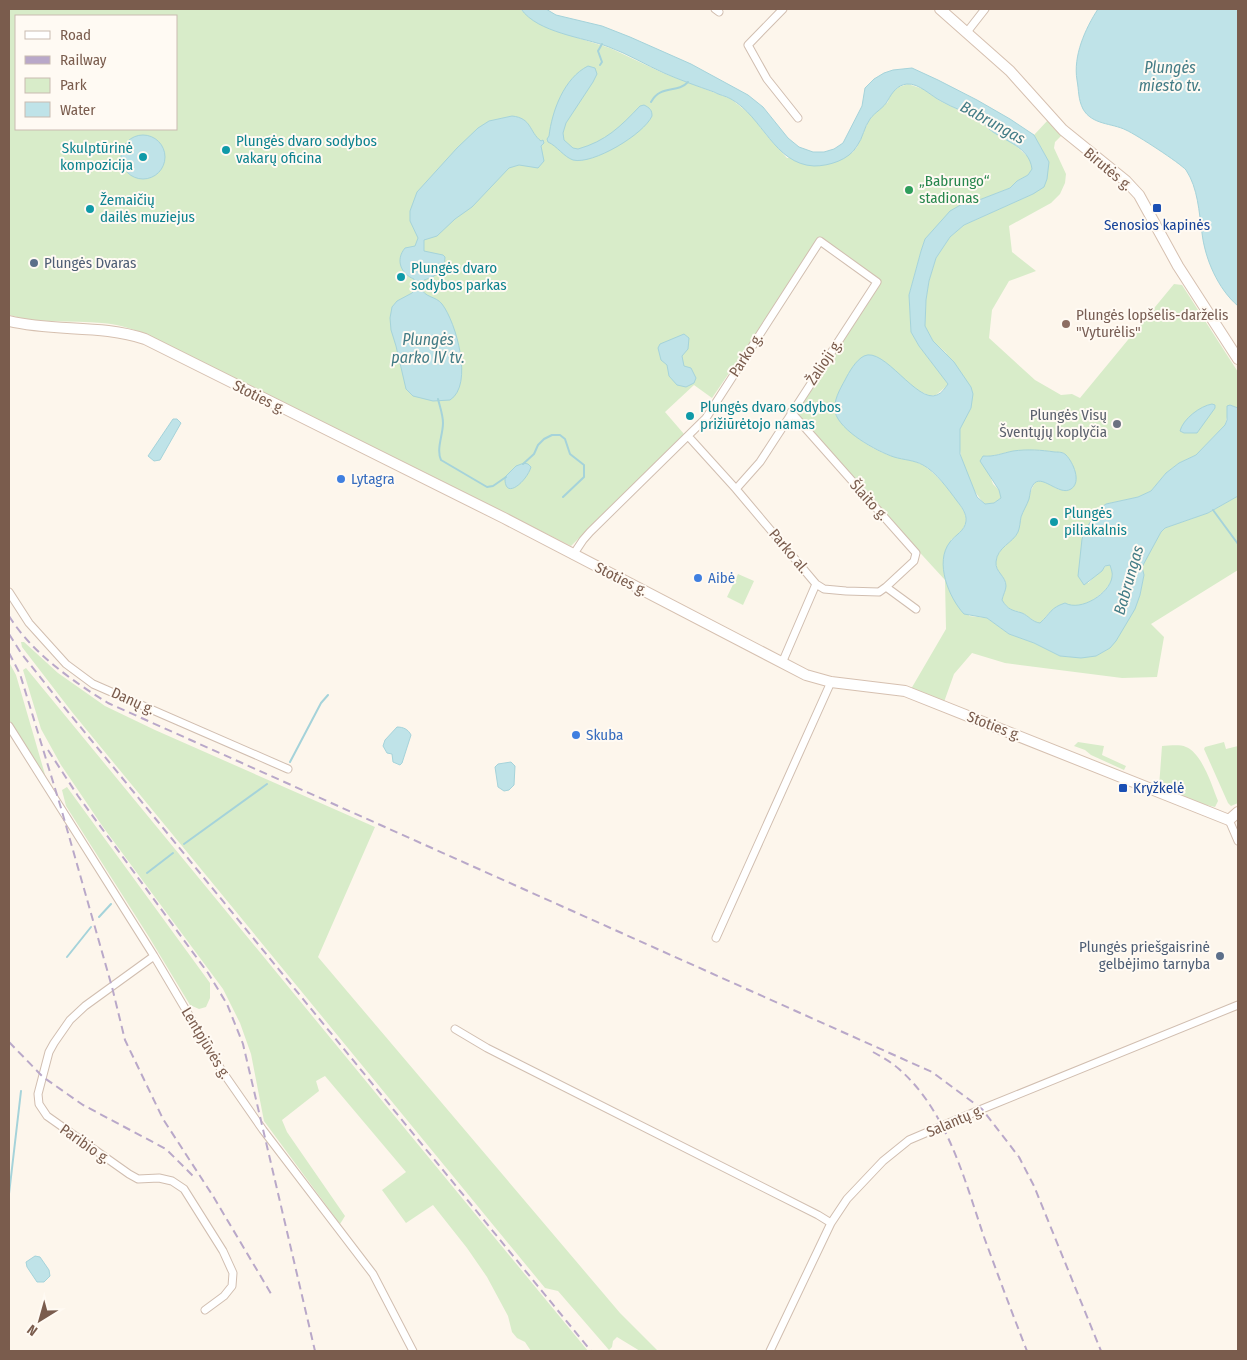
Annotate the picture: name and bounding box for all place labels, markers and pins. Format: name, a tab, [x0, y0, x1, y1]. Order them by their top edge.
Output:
place label: Plungės dvaro sodybos vakarų oficina	[236, 132, 377, 167]
place label: Skulptūrinė kompozicija	[60, 139, 133, 174]
marker: Plungės dvaro sodybos vakarų oficina	[220, 144, 232, 156]
marker: Skulptūrinė kompozicija	[137, 151, 149, 163]
place label: „Babrungo“ stadionas	[919, 172, 990, 207]
marker: „Babrungo“ stadionas	[903, 184, 915, 196]
place label: Žemaičių dailės muziejus	[100, 191, 195, 226]
marker: Senosios kapinės	[1151, 202, 1163, 214]
marker: Žemaičių dailės muziejus	[84, 203, 96, 215]
place label: Senosios kapinės	[1104, 216, 1210, 234]
place label: Plungės Dvaras	[44, 254, 137, 272]
marker: Plungės Dvaras	[28, 257, 40, 269]
place label: Plungės dvaro sodybos parkas	[411, 259, 507, 294]
marker: Plungės dvaro sodybos parkas	[395, 271, 407, 283]
place label: Plungės lopšelis-darželis "Vyturėlis"	[1076, 306, 1229, 341]
marker: Plungės lopšelis-darželis "Vyturėlis"	[1060, 318, 1072, 330]
place label: Plungės dvaro sodybos prižiūrėtojo namas	[700, 398, 841, 433]
place label: Plungės Visų Šventųjų koplyčia	[999, 406, 1107, 441]
marker: Plungės dvaro sodybos prižiūrėtojo namas	[684, 410, 696, 422]
marker: Plungės Visų Šventųjų koplyčia	[1111, 418, 1123, 430]
place label: Lytagra	[351, 470, 395, 488]
marker: Lytagra	[335, 473, 347, 485]
place label: Plungės piliakalnis	[1064, 504, 1127, 539]
marker: Plungės piliakalnis	[1048, 516, 1060, 528]
place label: Aibė	[708, 569, 735, 587]
marker: Aibė	[692, 572, 704, 584]
place label: Skuba	[586, 726, 623, 744]
marker: Skuba	[570, 729, 582, 741]
place label: Kryžkelė	[1133, 779, 1184, 797]
marker: Kryžkelė	[1117, 782, 1129, 794]
place label: Plungės priešgaisrinė gelbėjimo tarnyba	[1079, 938, 1210, 973]
marker: Plungės priešgaisrinė gelbėjimo tarnyba	[1214, 950, 1226, 962]

